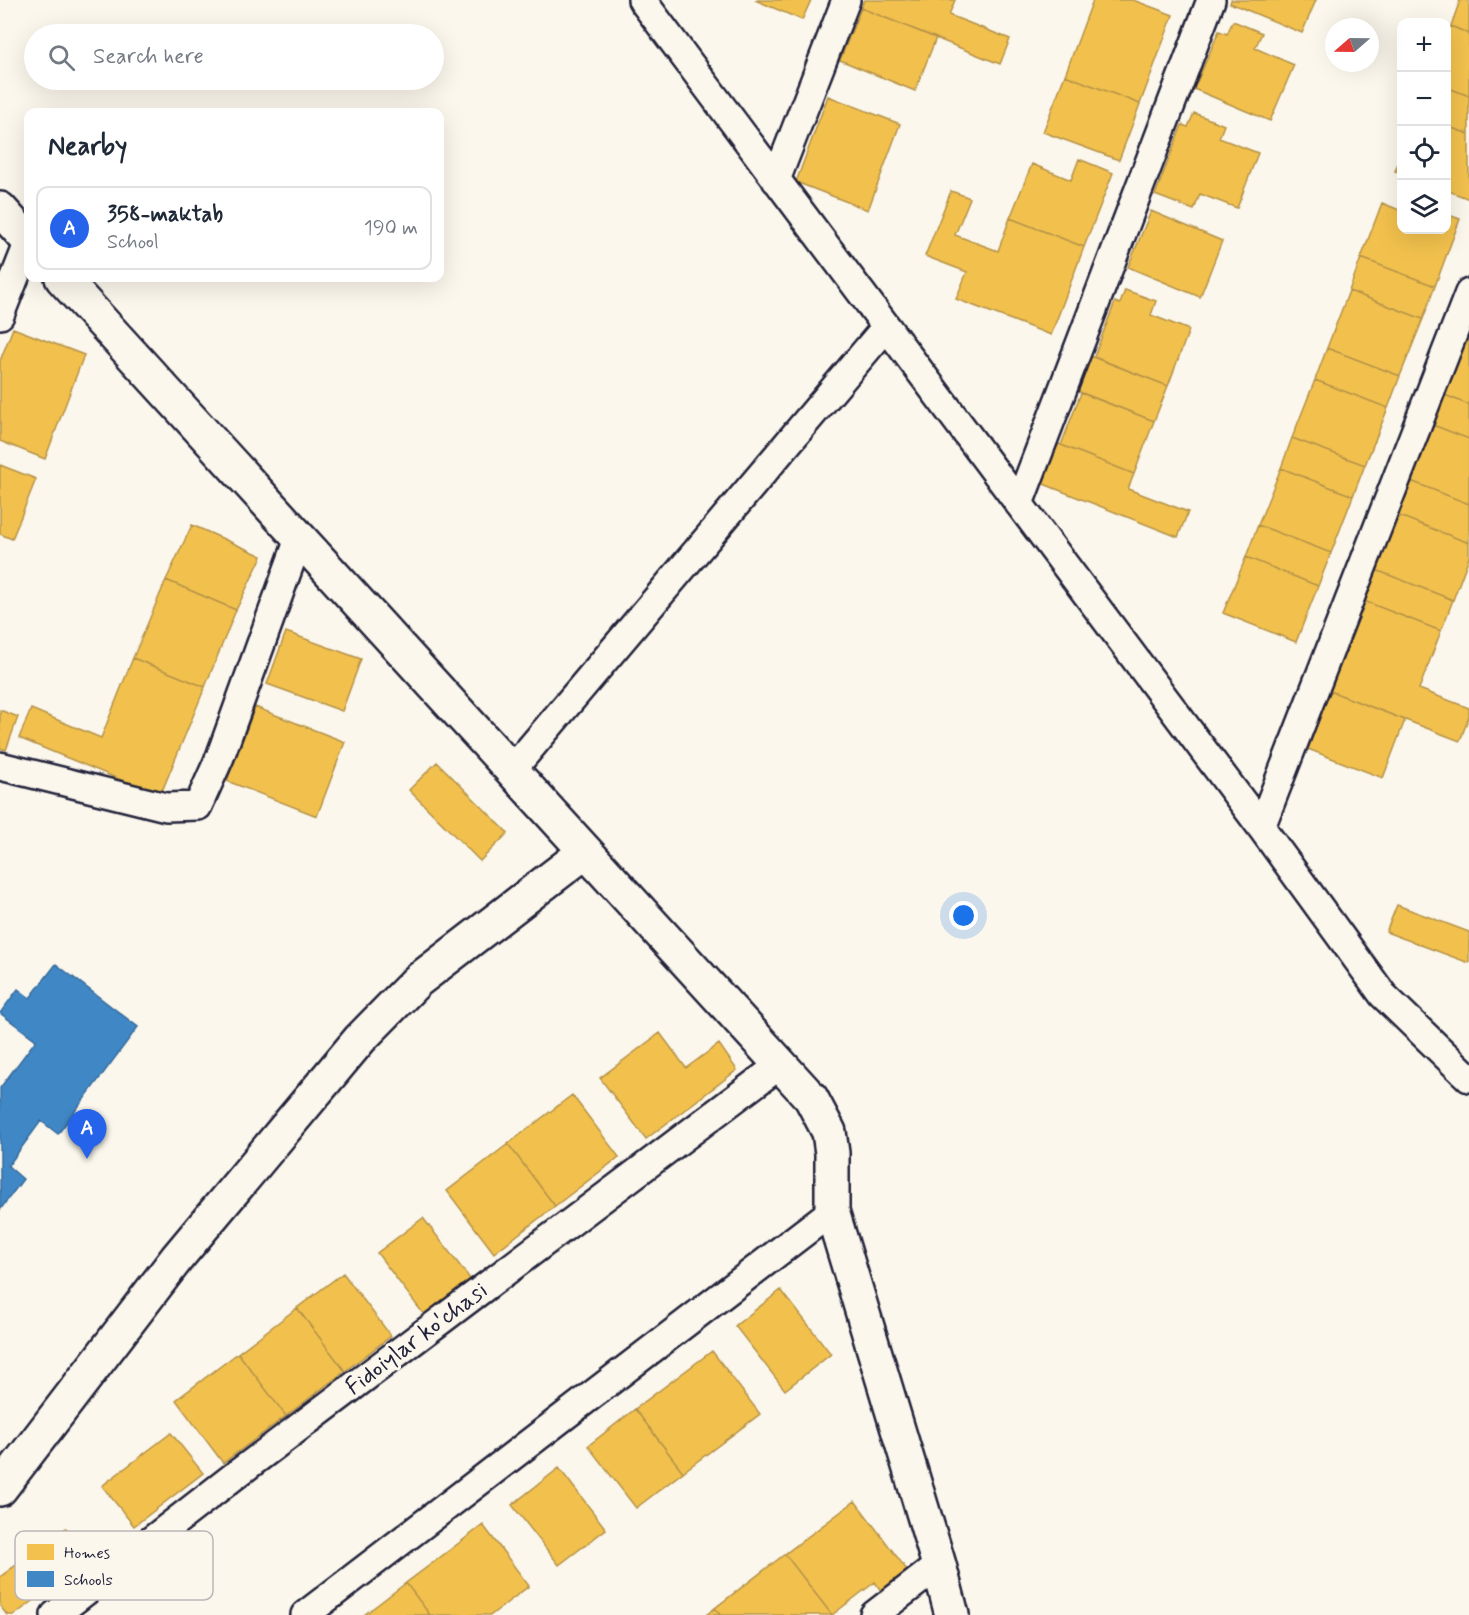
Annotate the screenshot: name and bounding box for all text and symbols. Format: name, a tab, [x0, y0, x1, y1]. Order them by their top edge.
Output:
north arrow	[1325, 18, 1379, 72]
map controls	[1397, 18, 1451, 234]
button: +	[1397, 18, 1451, 72]
search box	[24, 24, 444, 90]
icon: search	[45, 41, 78, 74]
text: Search here	[93, 43, 204, 71]
button: −	[1397, 72, 1451, 126]
button: locate	[1397, 126, 1451, 180]
text: Nearby	[48, 130, 127, 164]
button: layers	[1397, 180, 1451, 234]
text: 358-maktab	[107, 201, 223, 229]
text: A	[63, 215, 76, 242]
text: 190 m	[364, 215, 418, 242]
text: School	[107, 229, 159, 256]
your location	[949, 901, 978, 930]
pin: A	[68, 1110, 106, 1159]
street label: Fidoiylar ko'chasi	[340, 1275, 494, 1403]
legend	[15, 1531, 213, 1600]
text: Homes	[64, 1543, 110, 1564]
text: Schools	[64, 1570, 113, 1591]

